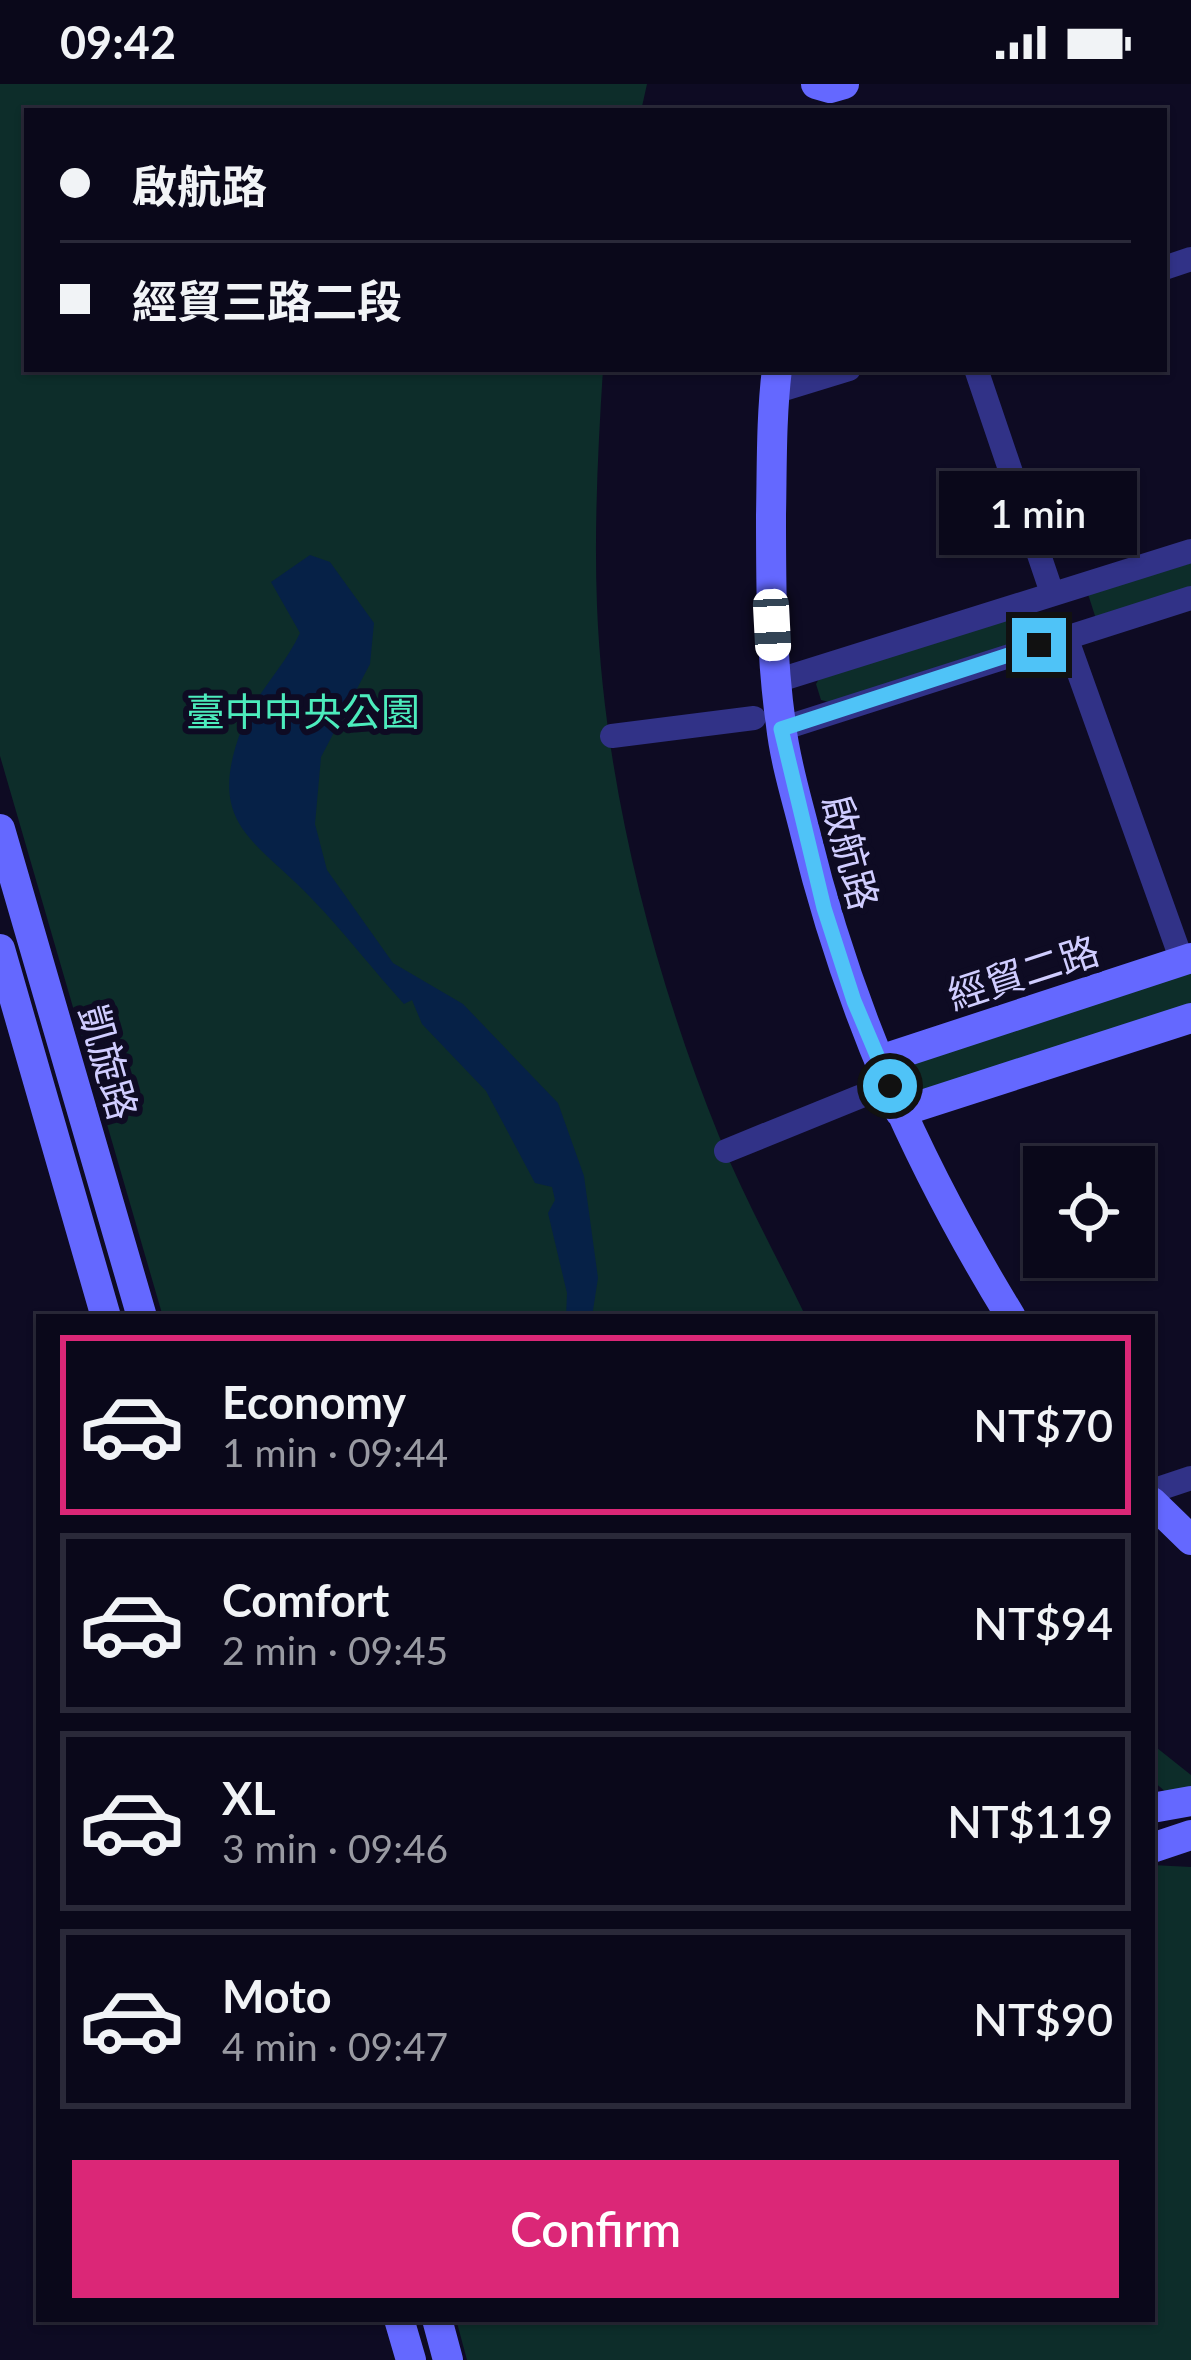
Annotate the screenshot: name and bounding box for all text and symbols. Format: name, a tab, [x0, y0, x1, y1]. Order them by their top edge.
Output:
text: 09:42	[60, 15, 176, 69]
text: 啟航路	[132, 159, 267, 213]
text: 經貿三路二段	[132, 274, 402, 328]
callout: 1 min	[940, 471, 1138, 555]
text: 1 min	[990, 490, 1086, 536]
car	[752, 588, 792, 662]
route end	[1012, 618, 1066, 672]
park label: 臺中中央公園	[186, 688, 420, 734]
street label: 啟航路	[814, 790, 888, 914]
street label: 經貿二路	[942, 926, 1104, 1018]
street label: 凱旋路	[71, 999, 147, 1125]
route start	[863, 1059, 917, 1113]
map controls	[1023, 1146, 1155, 1278]
button: locate	[1023, 1146, 1155, 1278]
icon: car	[78, 1371, 186, 1479]
text: Economy	[222, 1375, 406, 1429]
text: NT$70	[973, 1398, 1113, 1452]
text: 1 min · 09:44	[222, 1429, 448, 1475]
icon: car	[78, 1569, 186, 1677]
text: Comfort	[222, 1573, 389, 1627]
text: NT$94	[973, 1596, 1113, 1650]
text: 2 min · 09:45	[222, 1627, 448, 1673]
icon: car	[78, 1767, 186, 1875]
text: XL	[222, 1771, 276, 1825]
text: NT$119	[947, 1794, 1113, 1848]
text: 3 min · 09:46	[222, 1825, 448, 1871]
icon: car	[78, 1965, 186, 2073]
text: Moto	[222, 1969, 332, 2023]
text: NT$90	[973, 1992, 1113, 2046]
text: 4 min · 09:47	[222, 2023, 448, 2069]
button: Confirm	[72, 2160, 1119, 2298]

